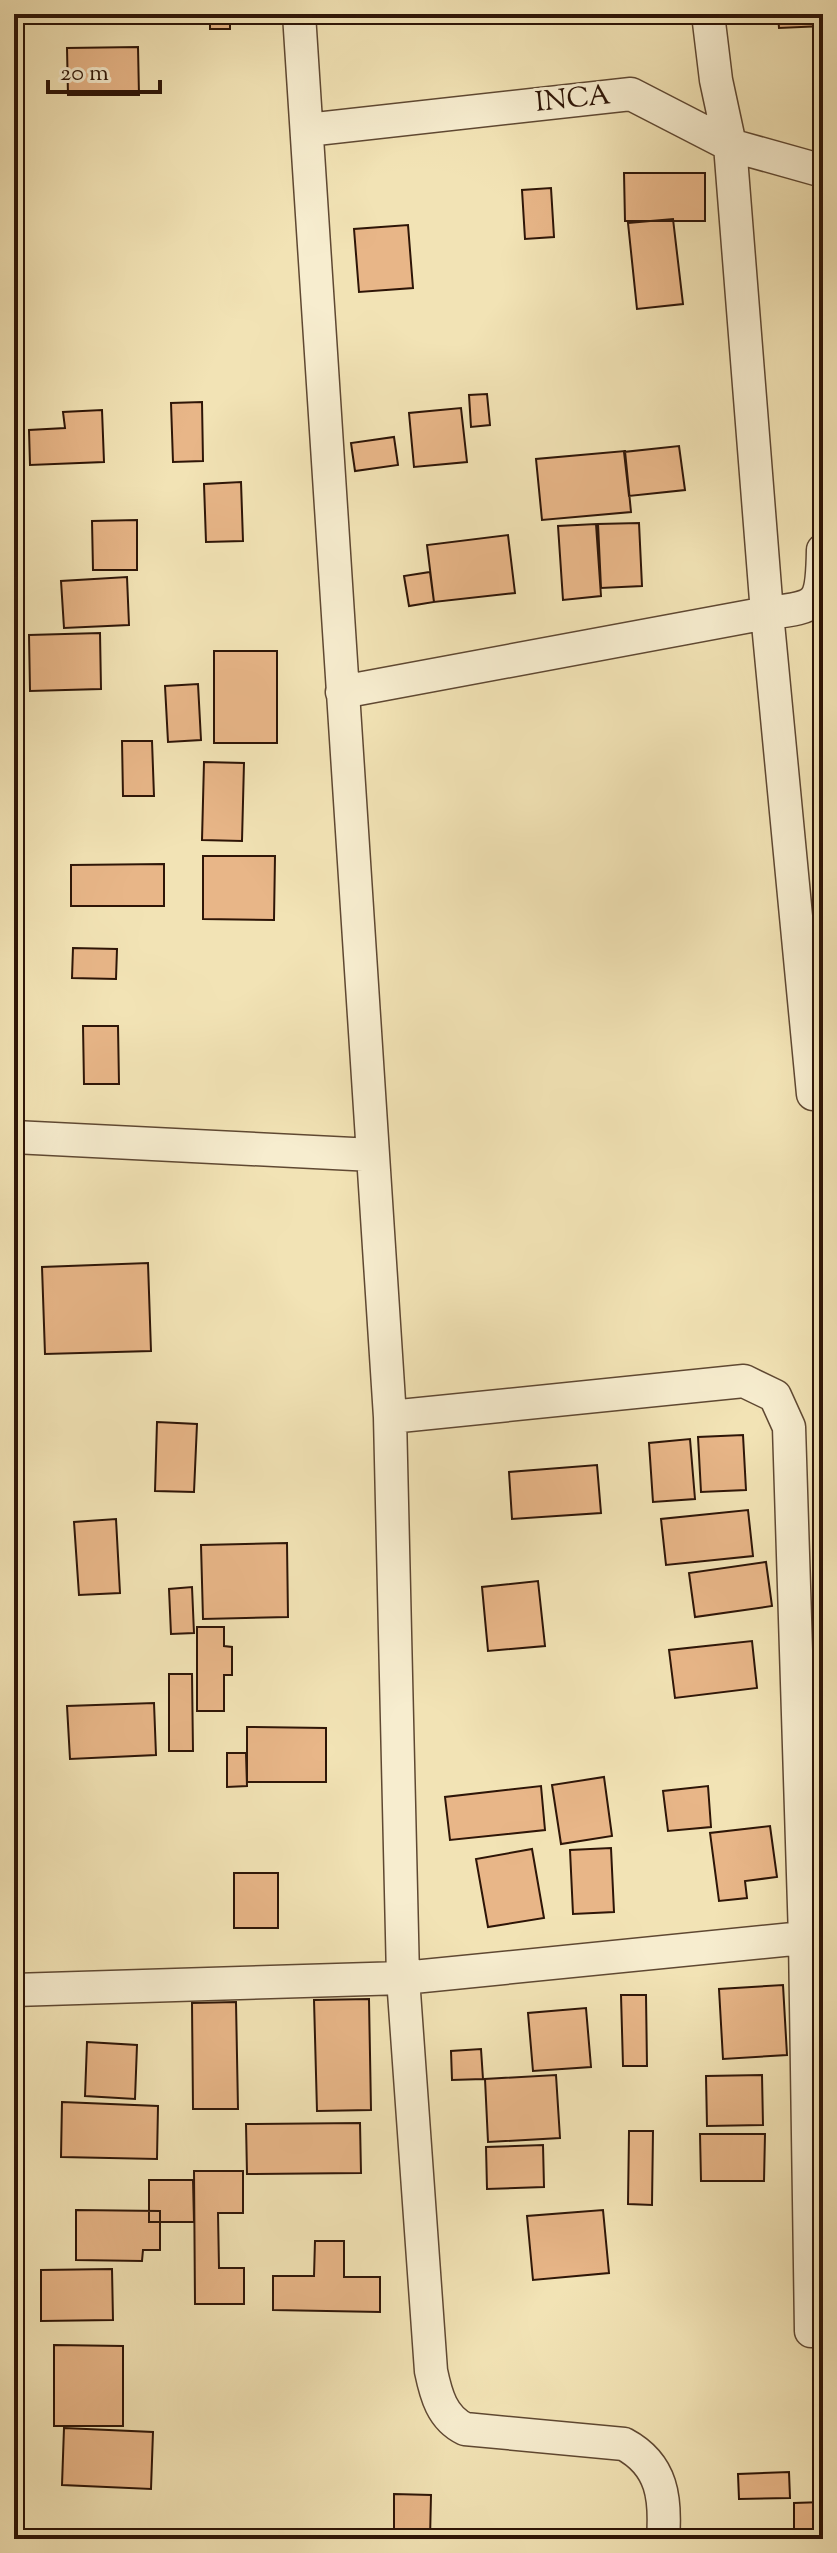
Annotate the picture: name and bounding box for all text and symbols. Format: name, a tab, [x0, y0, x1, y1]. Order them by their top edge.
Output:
scale bar	[48, 44, 160, 94]
text: 20 m	[60, 57, 109, 91]
street label: INCA	[533, 76, 613, 124]

